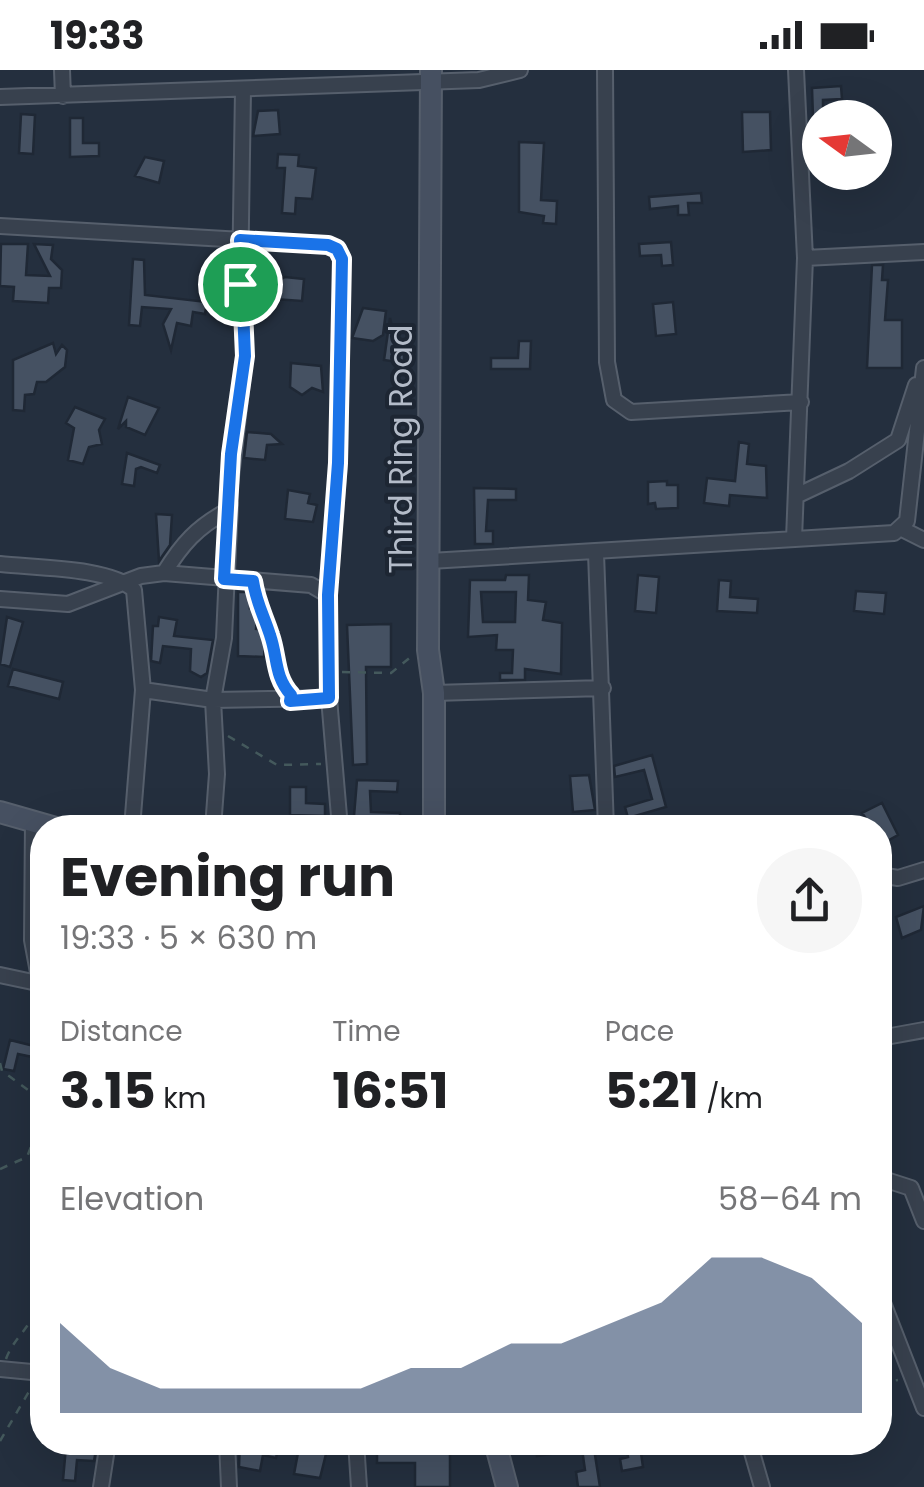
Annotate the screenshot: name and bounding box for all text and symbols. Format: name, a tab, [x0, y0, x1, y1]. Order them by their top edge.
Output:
text: 19:33	[50, 9, 144, 62]
north arrow	[802, 100, 892, 190]
map controls	[802, 100, 892, 190]
pin	[198, 242, 283, 327]
icon: arrive	[213, 257, 268, 312]
street label: Third Ring Road	[378, 325, 423, 573]
text: Evening run	[60, 838, 395, 915]
button: share	[757, 848, 862, 953]
text: 19:33 · 5 × 630 m	[60, 915, 317, 960]
text: Distance	[60, 1012, 183, 1051]
text: Time	[332, 1012, 401, 1051]
text: Pace	[605, 1012, 674, 1051]
text: 3.15	[60, 1055, 156, 1126]
text: 16:51	[332, 1055, 448, 1126]
text: 5:21	[605, 1055, 699, 1126]
text: km	[156, 1079, 206, 1118]
text: /km	[699, 1079, 763, 1118]
text: Elevation	[60, 1176, 204, 1221]
text: 58–64 m	[718, 1176, 862, 1221]

